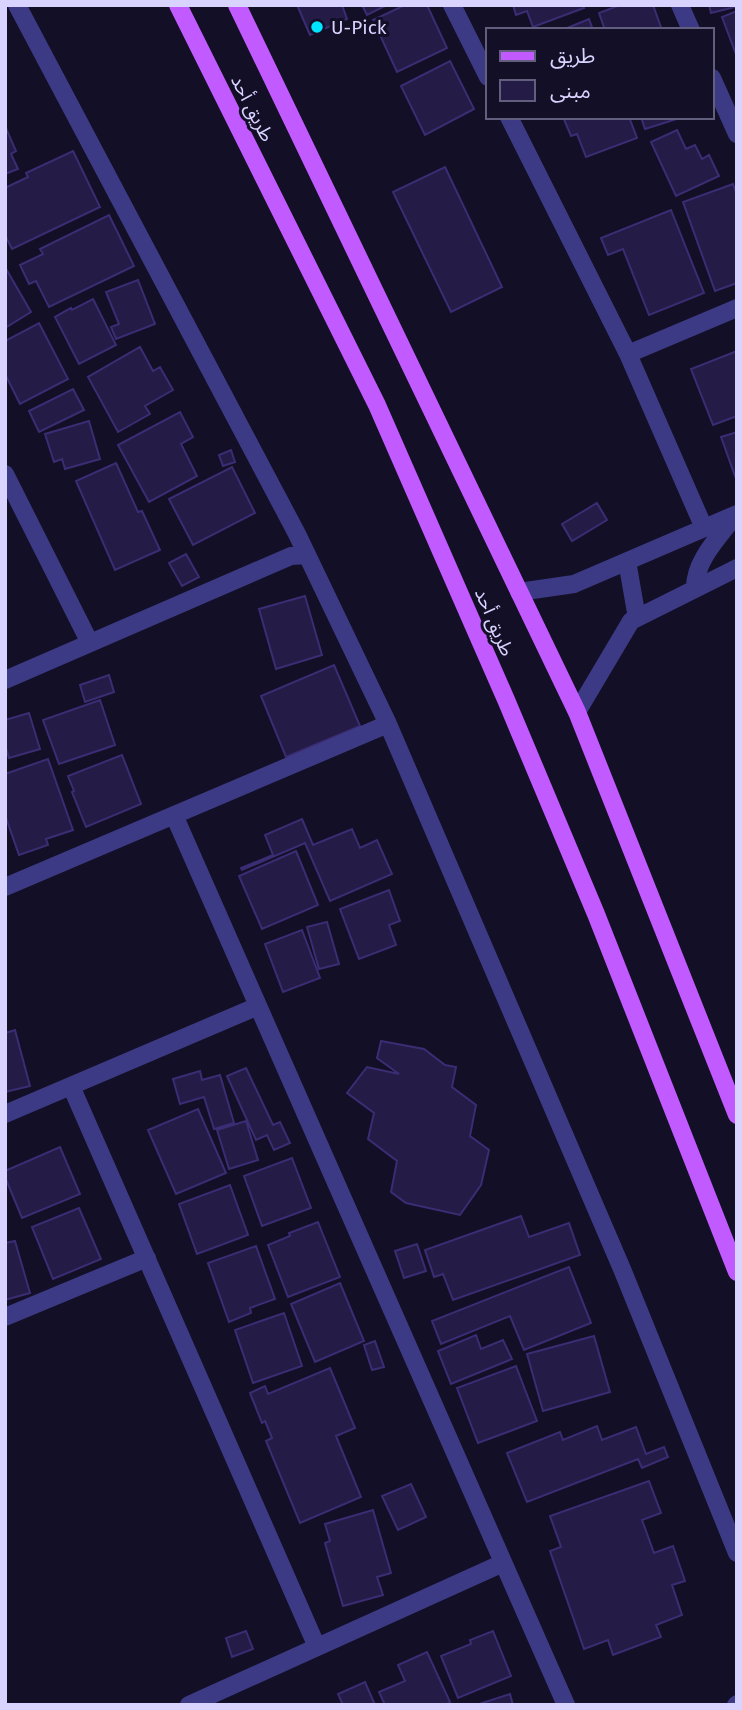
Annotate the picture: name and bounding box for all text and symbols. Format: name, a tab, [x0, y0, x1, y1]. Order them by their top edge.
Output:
place label: U-Pick	[331, 16, 387, 39]
marker: U-Pick	[309, 19, 325, 35]
legend	[486, 28, 714, 119]
text: طريق	[550, 43, 595, 69]
street label: طريق أحد	[226, 71, 279, 145]
text: مبنى	[550, 78, 591, 104]
street label: طريق أحد	[470, 585, 519, 660]

